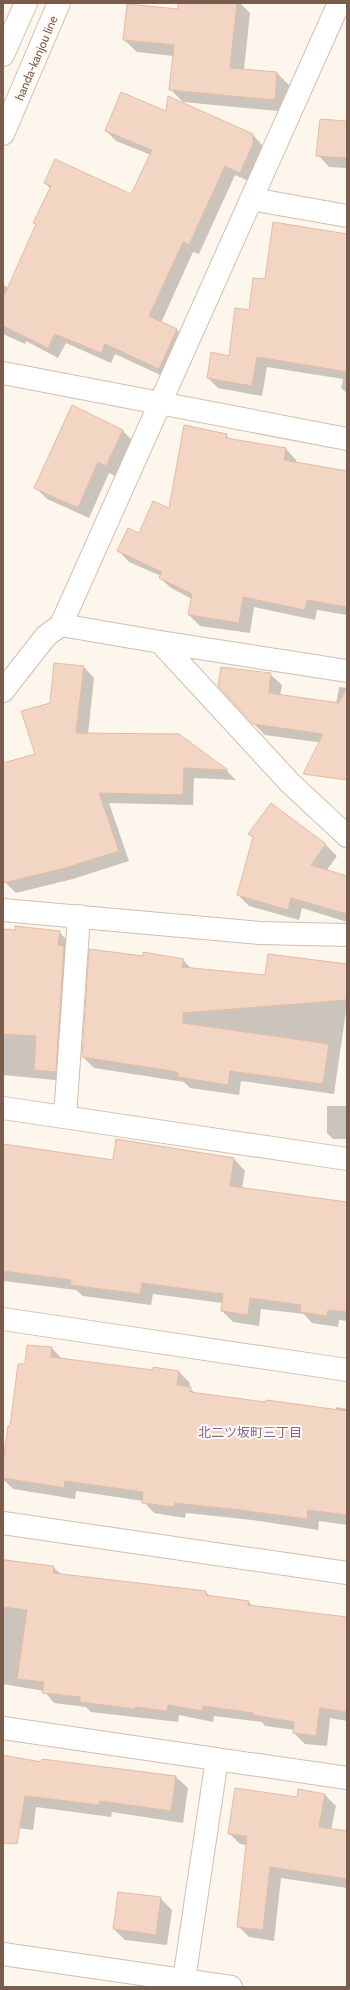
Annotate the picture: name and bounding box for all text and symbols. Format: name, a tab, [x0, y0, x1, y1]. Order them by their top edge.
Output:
street label: handa-kanjou line	[11, 13, 61, 103]
district label: 北二ツ坂町三丁目	[198, 1424, 302, 1440]

